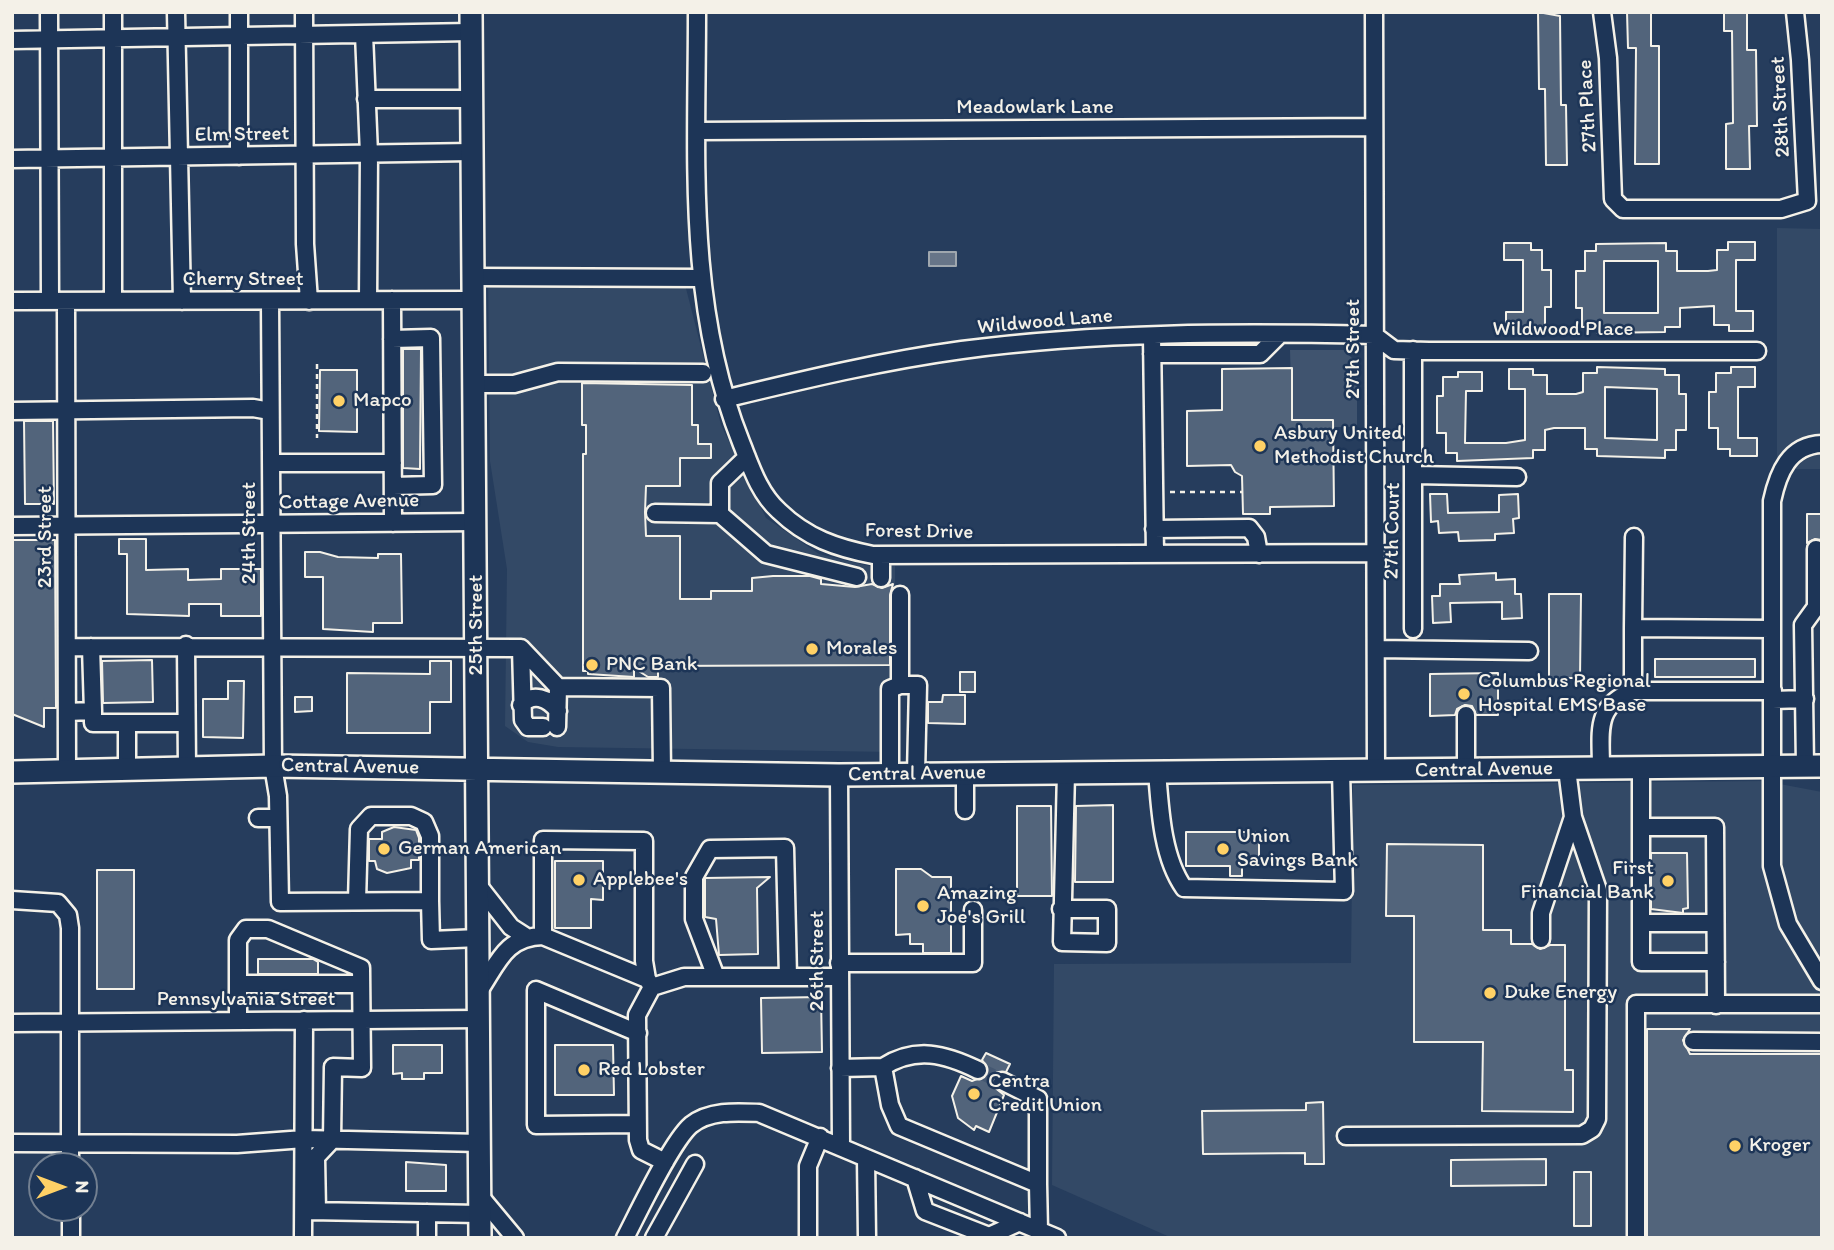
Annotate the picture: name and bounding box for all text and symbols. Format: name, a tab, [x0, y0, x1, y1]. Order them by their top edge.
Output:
street label: 28th Street	[1766, 56, 1796, 158]
street label: 27th Place	[1573, 59, 1603, 153]
street label: Meadowlark Lane	[956, 95, 1114, 121]
street label: Elm Street	[194, 122, 290, 148]
street label: Cherry Street	[182, 267, 304, 293]
street label: 27th Street	[1341, 299, 1367, 399]
street label: Wildwood Lane	[976, 304, 1114, 340]
street label: Wildwood Place	[1493, 317, 1633, 343]
place label: Mapco	[353, 388, 412, 414]
marker: Mapco	[331, 393, 347, 409]
place label: Asbury United Methodist Church	[1274, 421, 1434, 471]
marker: Asbury United Methodist Church	[1252, 438, 1268, 454]
street label: 24th Street	[237, 482, 263, 584]
street label: 27th Court	[1380, 482, 1406, 580]
street label: 23rd Street	[33, 486, 59, 588]
street label: Cottage Avenue	[278, 488, 420, 516]
street label: Forest Drive	[865, 518, 973, 546]
street label: 25th Street	[464, 575, 490, 675]
place label: Morales	[826, 636, 897, 662]
marker: Morales	[804, 641, 820, 657]
place label: PNC Bank	[606, 652, 697, 678]
marker: PNC Bank	[584, 657, 600, 673]
place label: Columbus Regional Hospital EMS Base	[1478, 669, 1651, 719]
marker: Columbus Regional Hospital EMS Base	[1456, 686, 1472, 702]
street label: Central Avenue	[281, 753, 419, 781]
street label: Central Avenue	[1415, 756, 1553, 784]
street label: Central Avenue	[848, 760, 986, 788]
place label: Union Savings Bank	[1237, 824, 1358, 874]
place label: German American	[398, 836, 562, 862]
marker: German American	[376, 841, 392, 857]
marker: Union Savings Bank	[1215, 841, 1231, 857]
place label: First Financial Bank	[1521, 856, 1654, 906]
place label: Applebee's	[593, 867, 688, 893]
marker: Applebee's	[571, 872, 587, 888]
marker: First Financial Bank	[1660, 873, 1676, 889]
place label: Amazing Joe's Grill	[937, 881, 1026, 931]
marker: Amazing Joe's Grill	[915, 898, 931, 914]
street label: 26th Street	[805, 910, 831, 1012]
place label: Duke Energy	[1504, 980, 1617, 1006]
marker: Duke Energy	[1482, 985, 1498, 1001]
street label: Pennsylvania Street	[157, 987, 335, 1013]
place label: Red Lobster	[598, 1057, 705, 1083]
marker: Red Lobster	[576, 1062, 592, 1078]
place label: Centra Credit Union	[988, 1069, 1102, 1119]
marker: Centra Credit Union	[966, 1086, 982, 1102]
place label: Kroger	[1749, 1133, 1810, 1159]
marker: Kroger	[1727, 1138, 1743, 1154]
north arrow	[28, 1152, 98, 1222]
text: N	[71, 1181, 94, 1193]

